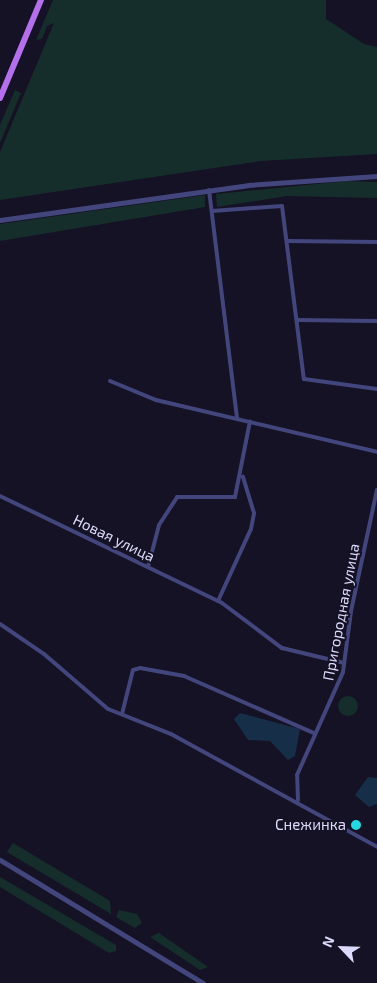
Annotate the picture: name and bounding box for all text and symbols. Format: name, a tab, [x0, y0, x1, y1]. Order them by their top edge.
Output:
street label: Новая улица	[70, 510, 158, 566]
street label: Пригородная улица	[319, 542, 363, 682]
place label: Снежинка	[275, 816, 346, 834]
marker: Снежинка	[350, 819, 362, 831]
north arrow	[317, 923, 367, 973]
text: N	[318, 934, 338, 950]

